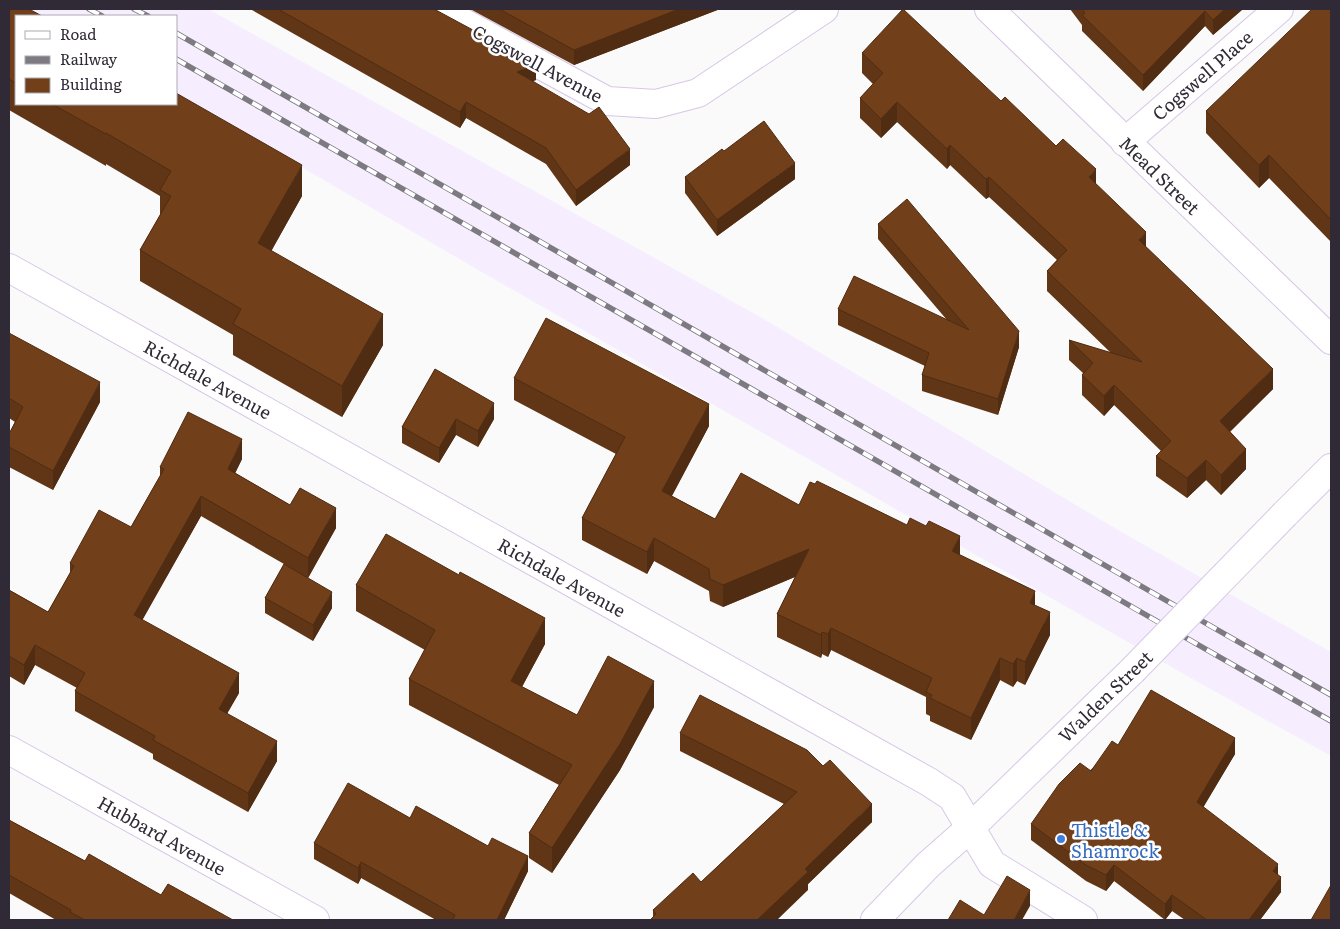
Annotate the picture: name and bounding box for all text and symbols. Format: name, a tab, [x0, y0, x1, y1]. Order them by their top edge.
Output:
legend	[15, 15, 178, 105]
street label: Cogswell Avenue	[468, 17, 608, 109]
text: Road	[60, 22, 96, 45]
street label: Cogswell Place	[1146, 24, 1258, 126]
text: Railway	[60, 47, 118, 70]
text: Building	[60, 72, 122, 95]
street label: Mead Street	[1114, 130, 1207, 221]
street label: Richdale Avenue	[139, 333, 277, 425]
street label: Richdale Avenue	[493, 531, 631, 623]
street label: Walden Street	[1052, 643, 1159, 748]
street label: Hubbard Avenue	[93, 789, 231, 881]
place label: Thistle & Shamrock	[1071, 816, 1160, 864]
marker: Thistle & Shamrock	[1055, 833, 1067, 845]

